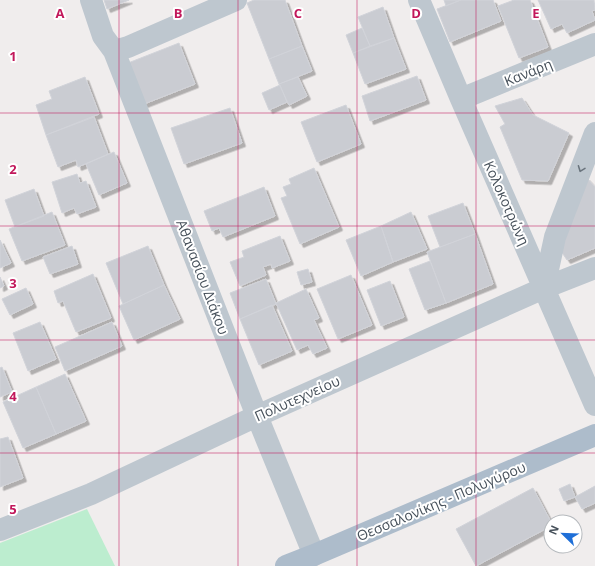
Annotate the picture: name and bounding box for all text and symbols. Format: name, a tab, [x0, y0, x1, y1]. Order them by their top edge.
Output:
text: A	[56, 4, 65, 22]
text: B	[174, 4, 183, 22]
text: C	[294, 4, 302, 22]
text: D	[411, 4, 421, 22]
text: E	[532, 4, 540, 22]
text: 1	[9, 47, 17, 65]
street label: Κανάρη	[501, 54, 555, 90]
street label: Κολοκοτρώνη	[480, 158, 534, 248]
text: 2	[9, 160, 17, 178]
one-way arrow	[578, 166, 586, 173]
street label: Αθανασίου Διάκου	[172, 217, 234, 337]
text: 3	[9, 274, 17, 292]
street label: Πολυτεχνείου	[251, 371, 343, 425]
text: 4	[9, 387, 17, 405]
street label: Θεσσαλονίκης - Πολυγύρου	[354, 457, 528, 545]
text: 5	[9, 500, 17, 518]
north arrow	[543, 514, 583, 554]
text: N	[545, 523, 562, 537]

